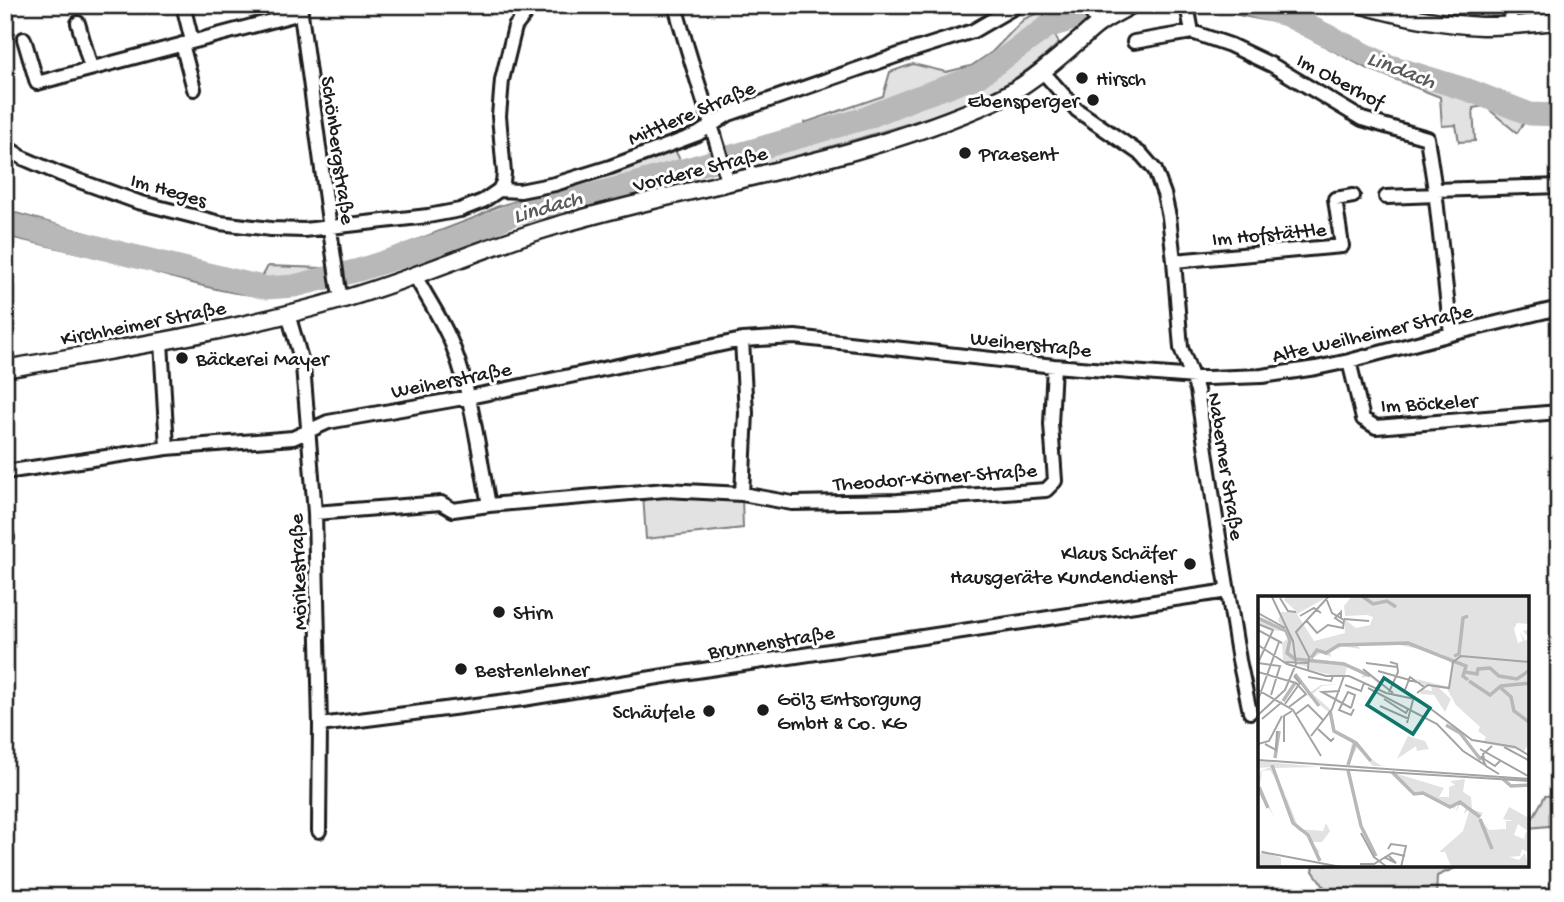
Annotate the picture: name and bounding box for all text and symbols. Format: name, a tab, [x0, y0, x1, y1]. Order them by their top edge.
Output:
water label: Lindach	[1363, 46, 1439, 97]
street label: Im Oberhof	[1291, 50, 1389, 117]
place label: Hirsch	[1096, 69, 1146, 94]
marker: Hirsch	[1074, 70, 1090, 86]
street label: Schönbergstraße	[313, 75, 358, 227]
street label: Mittlere Straße	[625, 77, 761, 153]
place label: Ebensperger	[967, 91, 1081, 116]
marker: Ebensperger	[1085, 92, 1101, 108]
street label: Vordere Straße	[630, 142, 772, 200]
place label: Praesent	[978, 144, 1060, 169]
marker: Praesent	[957, 145, 973, 161]
street label: Im Heges	[127, 170, 210, 216]
water label: Lindach	[510, 185, 586, 231]
street label: Im Hofstättle	[1211, 219, 1329, 254]
street label: Kirchheimer Straße	[59, 297, 230, 354]
street label: Alte Weilheimer Straße	[1270, 300, 1477, 371]
street label: Weiherstraße	[969, 328, 1094, 365]
place label: Bäckerei Mayer	[195, 349, 330, 374]
marker: Bäckerei Mayer	[174, 350, 190, 366]
street label: Weiherstraße	[390, 358, 515, 406]
street label: Im Böckeler	[1380, 390, 1480, 421]
street label: Naberner Straße	[1200, 391, 1248, 543]
street label: Theodor-Körner-Straße	[832, 460, 1039, 499]
street label: Mörikestraße	[286, 512, 315, 631]
place label: Klaus Schäfer Hausgeräte Kundendienst	[950, 543, 1178, 592]
marker: Klaus Schäfer Hausgeräte Kundendienst	[1182, 556, 1198, 572]
inset map	[1258, 596, 1529, 867]
place label: Stirn	[513, 603, 553, 628]
marker: Stirn	[491, 604, 507, 620]
street label: Brunnenstraße	[705, 622, 838, 667]
place label: Bestenlehner	[474, 660, 590, 685]
marker: Bestenlehner	[453, 661, 469, 677]
place label: Gölz Entsorgung GmbH & Co. KG	[777, 689, 921, 738]
place label: Schäufele	[613, 702, 696, 727]
marker: Gölz Entsorgung GmbH & Co. KG	[755, 702, 771, 718]
marker: Schäufele	[701, 703, 717, 719]

